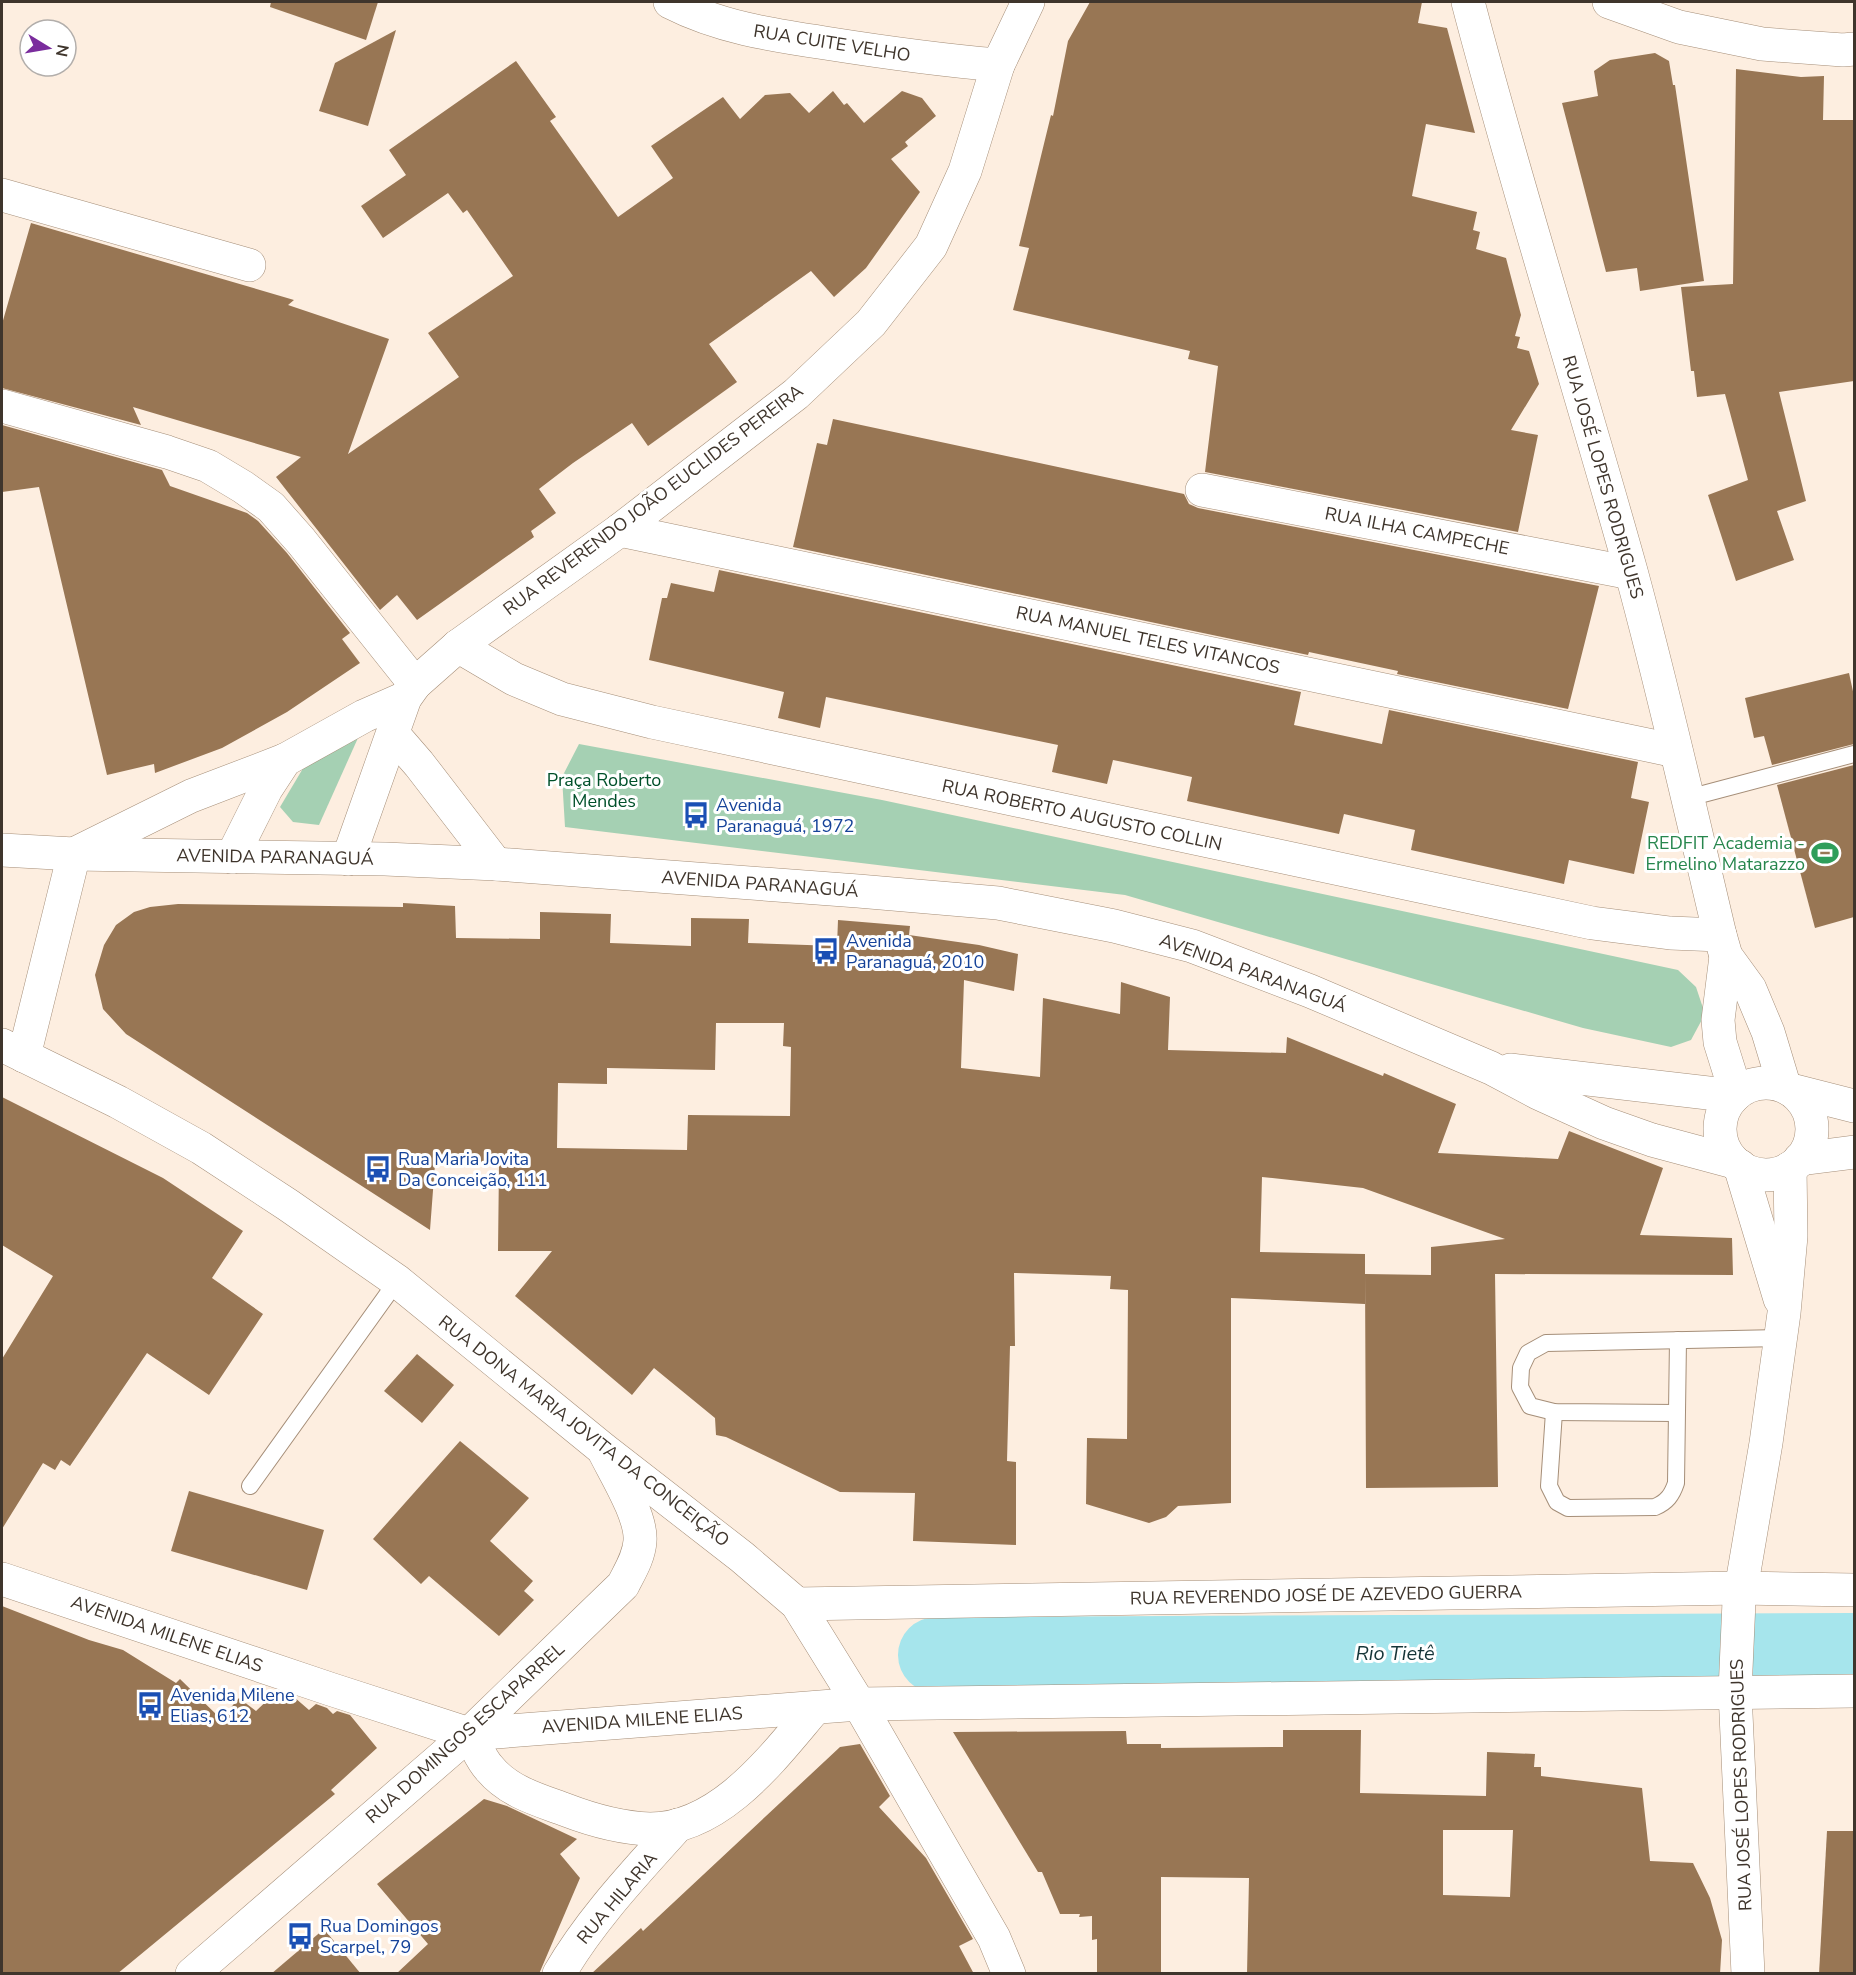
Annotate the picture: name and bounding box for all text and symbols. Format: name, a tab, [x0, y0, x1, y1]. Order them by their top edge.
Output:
north arrow	[18, 18, 78, 78]
street label: RUA CUITE VELHO	[752, 19, 912, 67]
text: N	[50, 43, 74, 59]
street label: RUA JOSÉ LOPES RODRIGUES	[1557, 352, 1649, 602]
street label: RUA REVERENDO JOÃO EUCLIDES PEREIRA	[498, 379, 808, 621]
street label: RUA ILHA CAMPECHE	[1323, 501, 1511, 561]
street label: RUA MANUEL TELES VITANCOS	[1014, 600, 1282, 680]
park label: Praça Roberto Mendes	[547, 768, 661, 813]
street label: RUA ROBERTO AUGUSTO COLLIN	[940, 774, 1224, 856]
place label: Avenida Paranaguá, 1972	[716, 793, 854, 838]
bus stop icon: Avenida Paranaguá, 1972	[681, 800, 711, 830]
place label: REDFIT Academia - Ermelino Matarazzo	[1646, 831, 1805, 876]
sports icon: REDFIT Academia - Ermelino Matarazzo	[1810, 838, 1840, 868]
street label: AVENIDA PARANAGUÁ	[176, 843, 374, 871]
street label: AVENIDA PARANAGUÁ	[661, 865, 859, 903]
street label: AVENIDA PARANAGUÁ	[1156, 928, 1350, 1018]
place label: Avenida Paranaguá, 2010	[846, 929, 984, 974]
bus stop icon: Avenida Paranaguá, 2010	[811, 936, 841, 966]
place label: Rua Maria Jovita Da Conceição, 111	[398, 1147, 548, 1192]
bus stop icon: Rua Maria Jovita Da Conceição, 111	[363, 1154, 393, 1184]
street label: RUA DONA MARIA JOVITA DA CONCEIÇÃO	[434, 1310, 734, 1552]
street label: RUA REVERENDO JOSÉ DE AZEVEDO GUERRA	[1130, 1580, 1522, 1610]
street label: AVENIDA MILENE ELIAS	[68, 1590, 266, 1678]
street label: RUA DOMINGOS ESCAPARREL	[360, 1637, 570, 1829]
water label: Rio Tietê	[1355, 1640, 1435, 1667]
street label: RUA JOSÉ LOPES RODRIGUES	[1725, 1659, 1757, 1911]
place label: Avenida Milene Elias, 612	[170, 1683, 295, 1728]
bus stop icon: Avenida Milene Elias, 612	[135, 1690, 165, 1720]
street label: AVENIDA MILENE ELIAS	[541, 1701, 743, 1739]
street label: RUA HILARIA	[571, 1847, 663, 1949]
place label: Rua Domingos Scarpel, 79	[320, 1914, 439, 1959]
bus stop icon: Rua Domingos Scarpel, 79	[285, 1921, 315, 1951]

